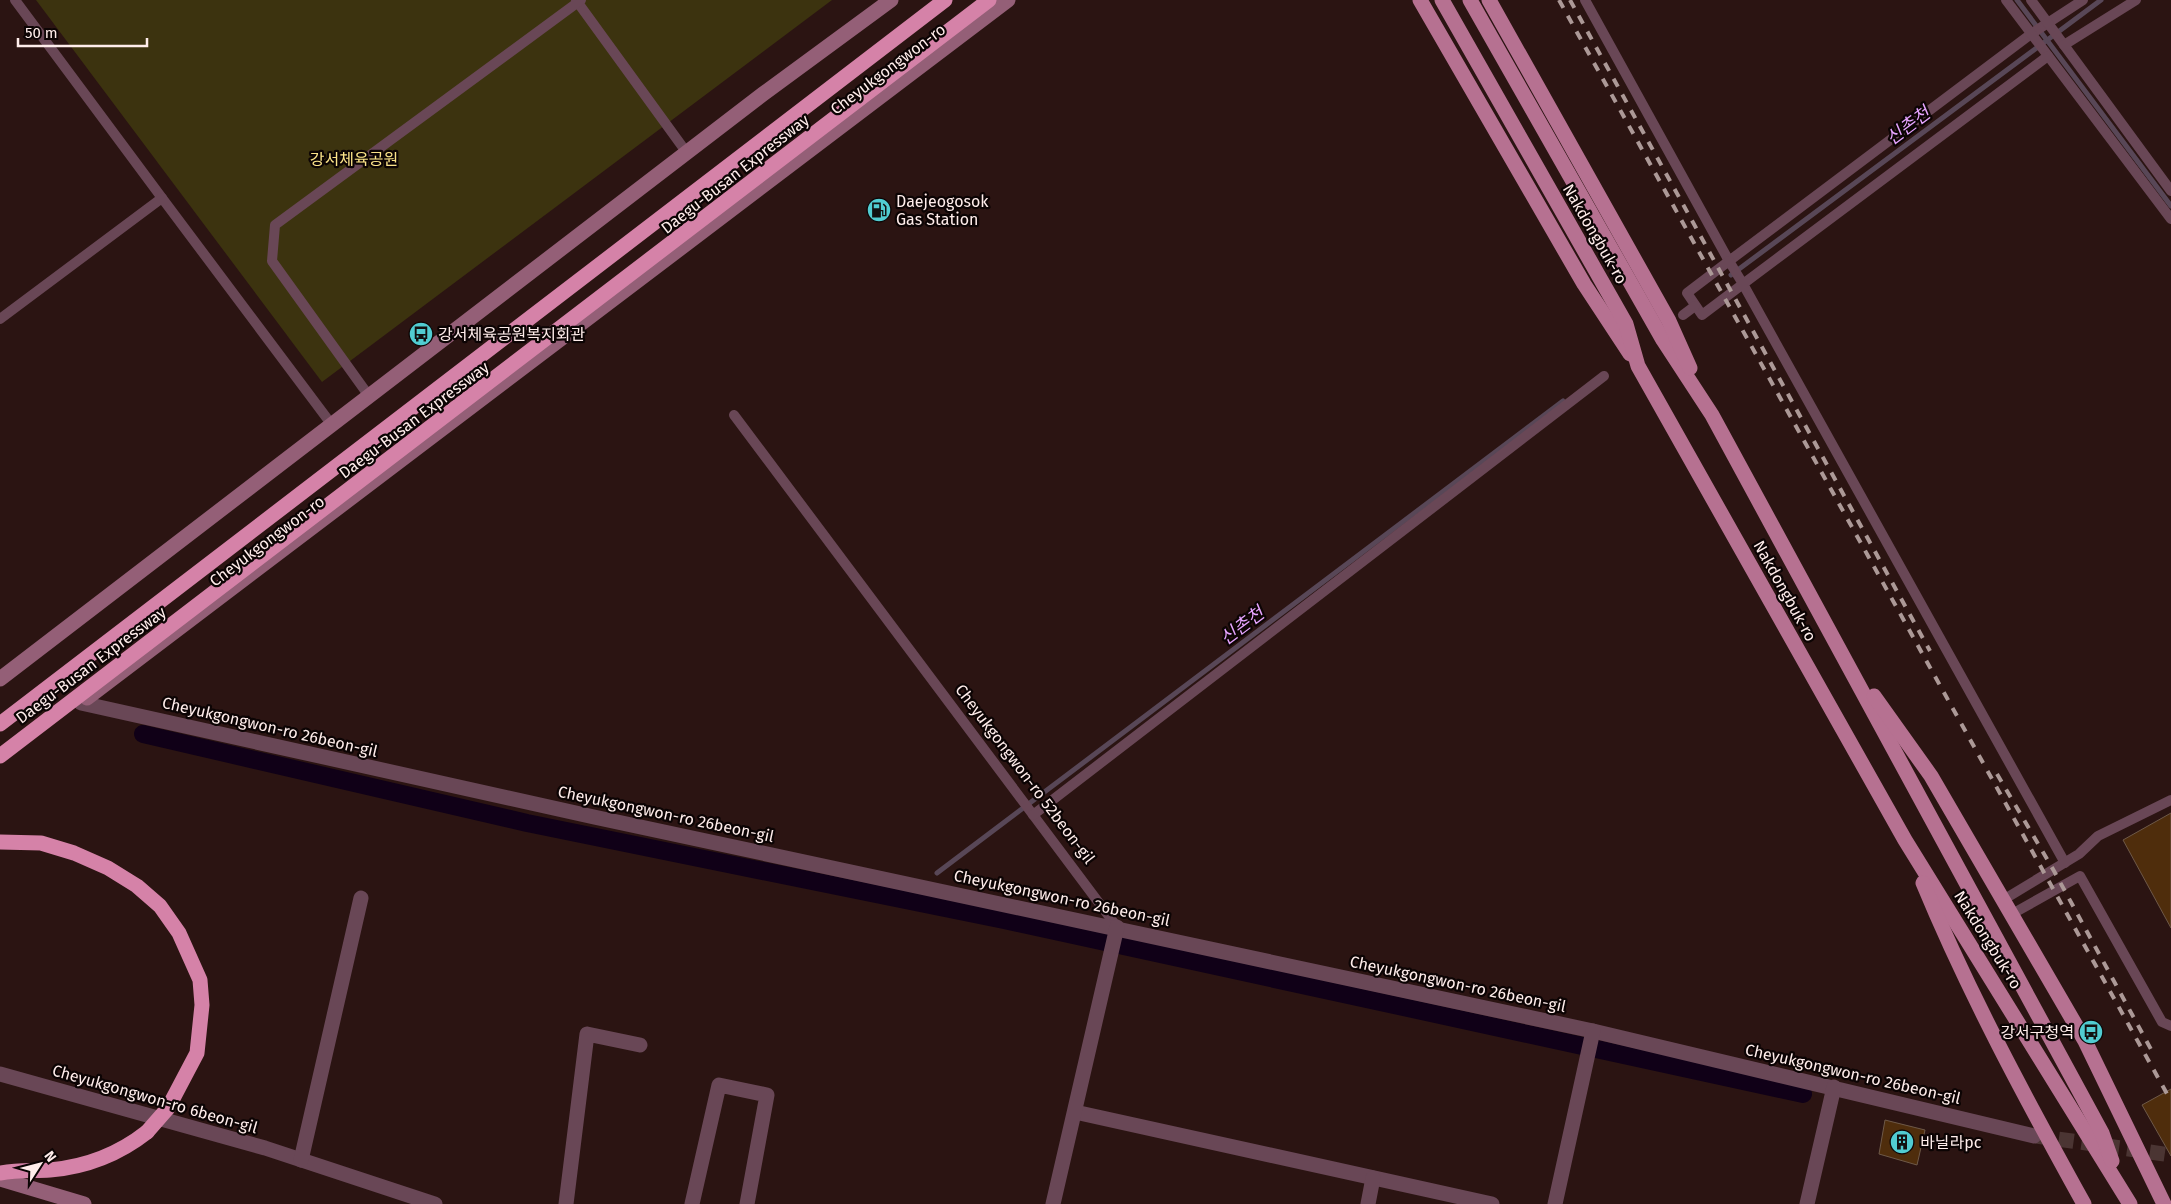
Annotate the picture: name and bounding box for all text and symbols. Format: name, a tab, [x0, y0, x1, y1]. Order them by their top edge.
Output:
scale bar	[18, 15, 146, 47]
street label: Cheyukgongwon-ro	[827, 20, 949, 118]
text: 50 m	[25, 24, 58, 42]
water label: 신촌천	[1882, 101, 1936, 150]
street label: Daegu-Busan Expressway	[657, 110, 813, 238]
park label: 강서체육공원	[310, 150, 398, 169]
street label: Nakdongbuk-ro	[1559, 181, 1631, 287]
place label: Daejeogosok Gas Station	[896, 192, 989, 229]
fuel station icon: Daejeogosok Gas Station	[866, 197, 892, 223]
bus stop icon: 강서체육공원복지회관	[408, 321, 434, 347]
place label: 강서체육공원복지회관	[438, 325, 585, 344]
street label: Daegu-Busan Expressway	[335, 357, 493, 483]
street label: Cheyukgongwon-ro	[206, 492, 328, 590]
street label: Nakdongbuk-ro	[1749, 537, 1821, 645]
water label: 신촌천	[1216, 601, 1270, 650]
street label: Daegu-Busan Expressway	[12, 602, 170, 728]
street label: Cheyukgongwon-ro 52beon-gil	[951, 681, 1099, 868]
street label: Cheyukgongwon-ro 26beon-gil	[160, 693, 380, 761]
street label: Cheyukgongwon-ro 26beon-gil	[556, 782, 776, 846]
street label: Cheyukgongwon-ro 26beon-gil	[952, 866, 1172, 930]
street label: Nakdongbuk-ro	[1950, 887, 2026, 993]
street label: Cheyukgongwon-ro 26beon-gil	[1348, 952, 1568, 1016]
bus stop icon: 강서구청역	[2078, 1019, 2104, 1045]
place label: 강서구청역	[2000, 1023, 2074, 1042]
street label: Cheyukgongwon-ro 26beon-gil	[1743, 1040, 1963, 1108]
street label: Cheyukgongwon-ro 6beon-gil	[50, 1061, 260, 1138]
building icon: 바닐라pc	[1889, 1129, 1915, 1155]
place label: 바닐라pc	[1920, 1133, 1982, 1152]
north arrow	[15, 1139, 65, 1189]
text: N	[41, 1148, 60, 1165]

